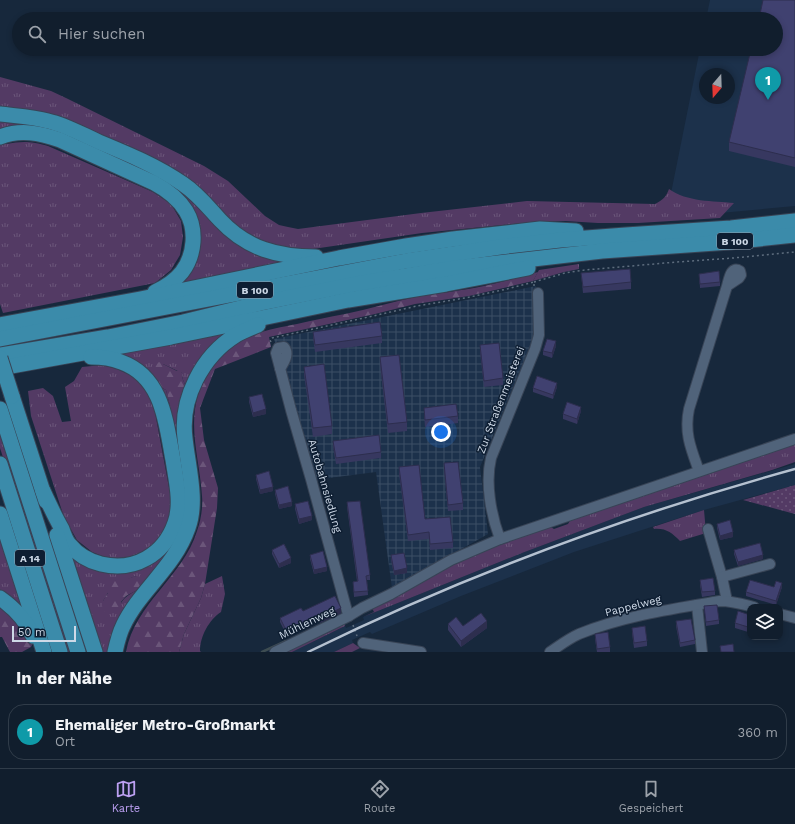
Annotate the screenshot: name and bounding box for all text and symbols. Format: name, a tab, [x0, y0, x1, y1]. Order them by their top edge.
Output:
search box	[12, 12, 783, 56]
icon: search	[26, 23, 48, 45]
text: Hier suchen	[58, 25, 145, 43]
pin: 1	[755, 67, 781, 100]
north arrow	[699, 68, 735, 104]
road number: B 100	[717, 233, 753, 249]
road number: B 100	[237, 282, 273, 298]
street label: Zur Straßenmeisterei	[475, 345, 527, 455]
your location	[431, 422, 451, 442]
street label: Autobahnsiedlung	[305, 438, 345, 534]
road number: A 14	[15, 550, 45, 566]
street label: Pappelweg	[604, 593, 663, 619]
street label: Mühlenweg	[277, 604, 337, 642]
map controls	[747, 604, 783, 640]
button: layers	[747, 604, 783, 640]
scale bar	[12, 624, 76, 643]
text: 50 m	[18, 626, 45, 639]
text: In der Nähe	[16, 668, 112, 688]
text: Ehemaliger Metro-Großmarkt	[55, 716, 275, 734]
text: 1	[27, 725, 33, 740]
text: 360 m	[738, 725, 778, 740]
text: Ort	[55, 734, 75, 749]
tab: Karte	[112, 778, 140, 815]
tab: Route	[364, 778, 395, 815]
tab: Gespeichert	[619, 778, 683, 815]

